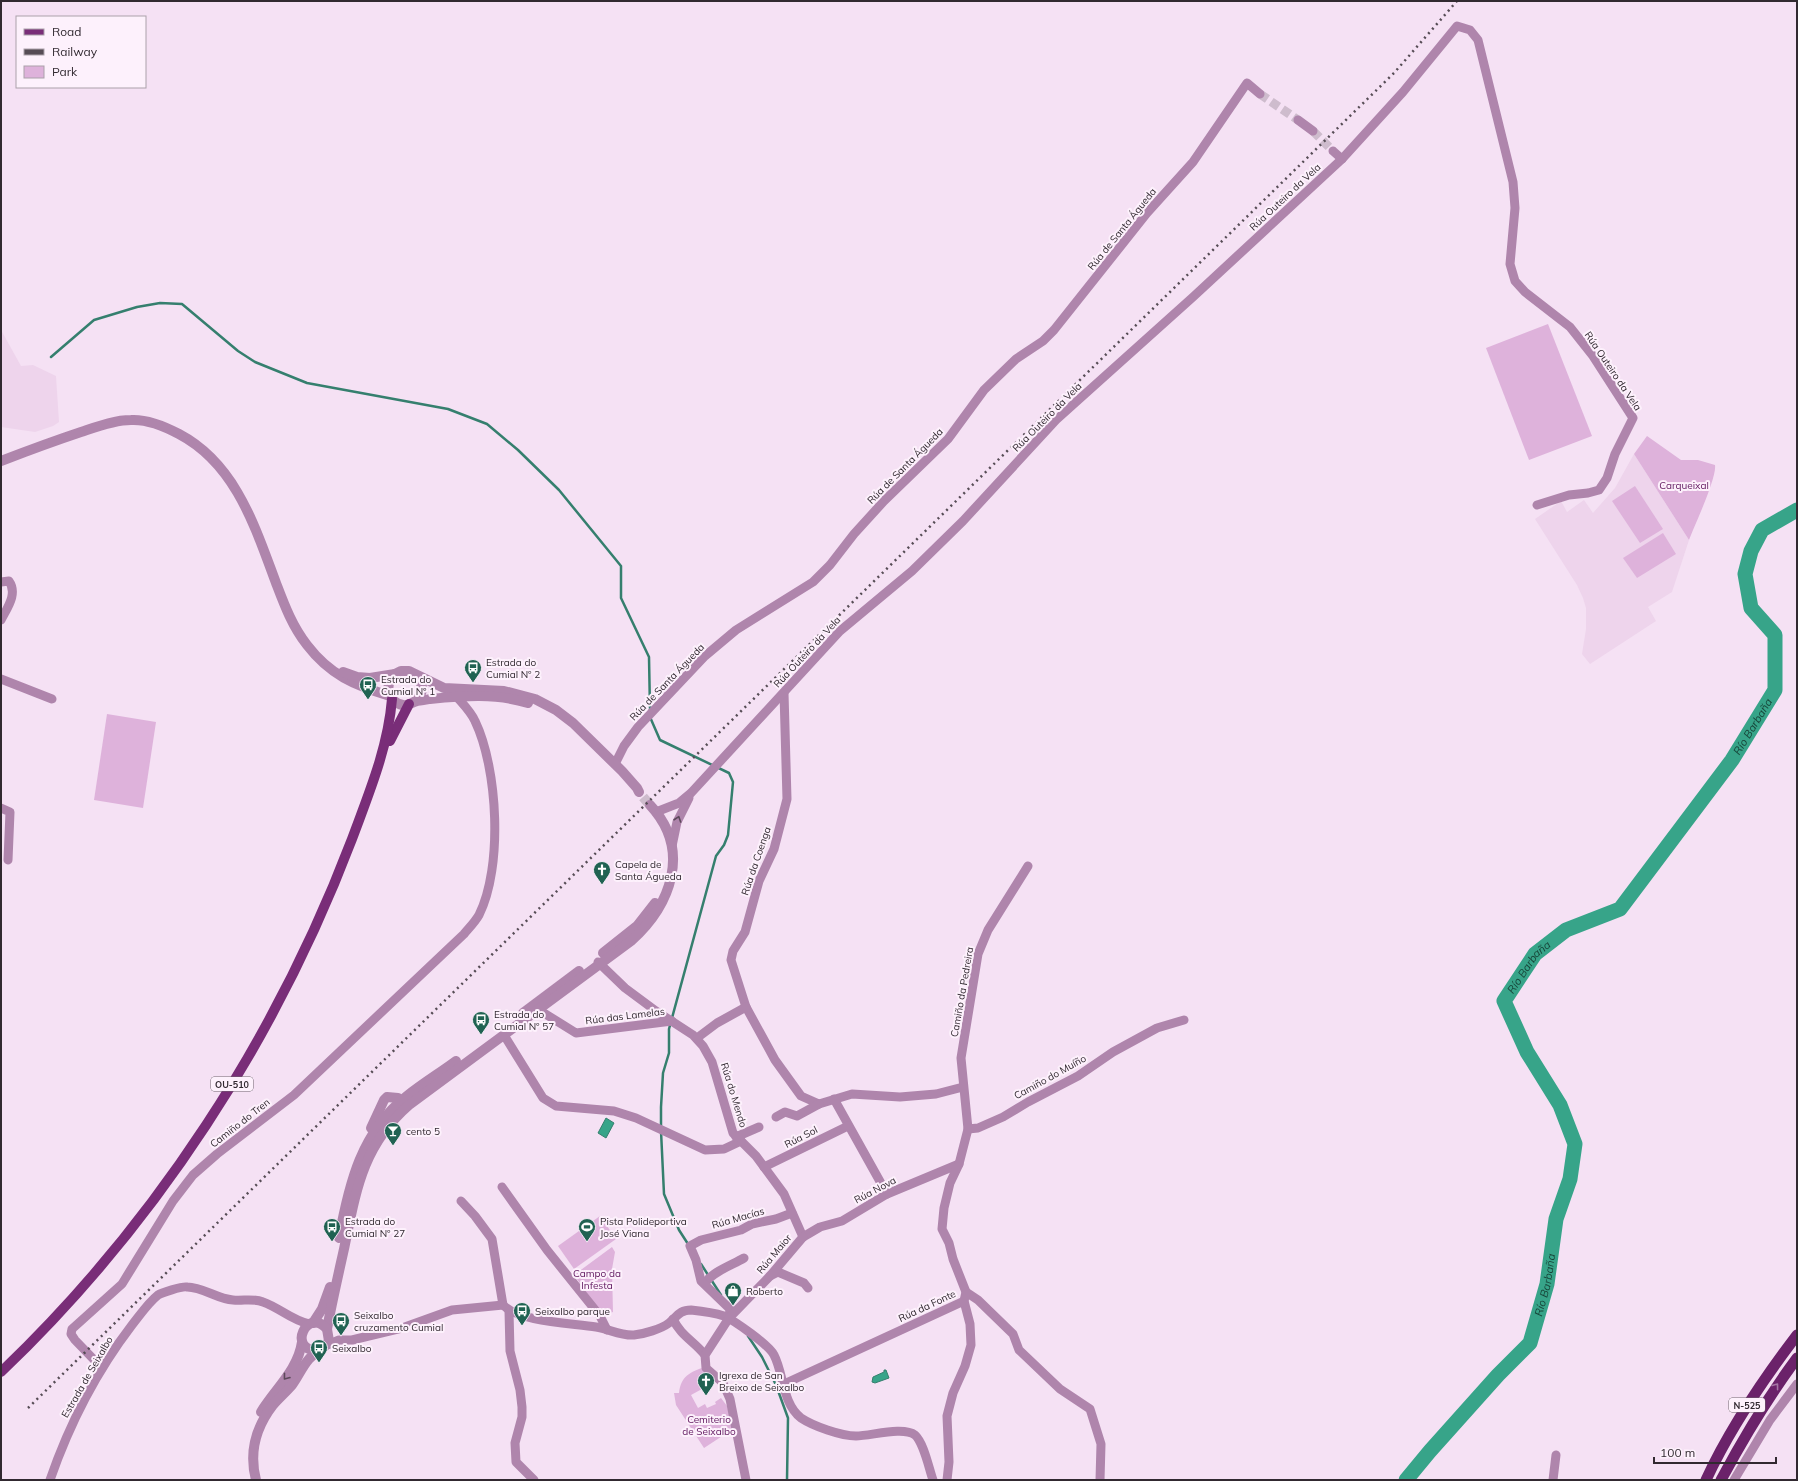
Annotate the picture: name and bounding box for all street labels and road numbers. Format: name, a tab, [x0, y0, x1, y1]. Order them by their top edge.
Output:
street label: Rúa Outeiro da Vela	[1247, 161, 1323, 233]
street label: Rúa de Santa Águeda	[1085, 185, 1159, 273]
street label: Rúa Outeiro da Vela	[1582, 329, 1644, 413]
street label: Rúa Outeiro da Vela	[1010, 380, 1084, 454]
street label: Rúa de Santa Águeda	[864, 425, 946, 507]
street label: Rúa Outeiro da Vela	[771, 614, 843, 690]
street label: Rúa de Santa Águeda	[627, 641, 707, 723]
street label: Rúa da Coenga	[738, 825, 774, 897]
street label: Camiño da Pedreira	[948, 946, 976, 1038]
street label: Rúa das Lamelas	[585, 1005, 665, 1027]
street label: Camiño do Muíño	[1012, 1052, 1089, 1102]
street label: Rúa do Mendo	[718, 1061, 750, 1129]
road number: OU-510	[211, 1077, 253, 1091]
street label: Camiño do Tren	[207, 1095, 273, 1150]
street label: Rúa Sol	[782, 1123, 820, 1151]
street label: Rúa Nova	[852, 1174, 898, 1206]
street label: Rúa Macías	[710, 1204, 766, 1232]
street label: Rúa Maior	[754, 1231, 795, 1276]
street label: Rúa da Fonte	[896, 1287, 958, 1325]
street label: Estrada de Seixalbo	[58, 1334, 116, 1420]
road number: N-525	[1729, 1398, 1765, 1412]

